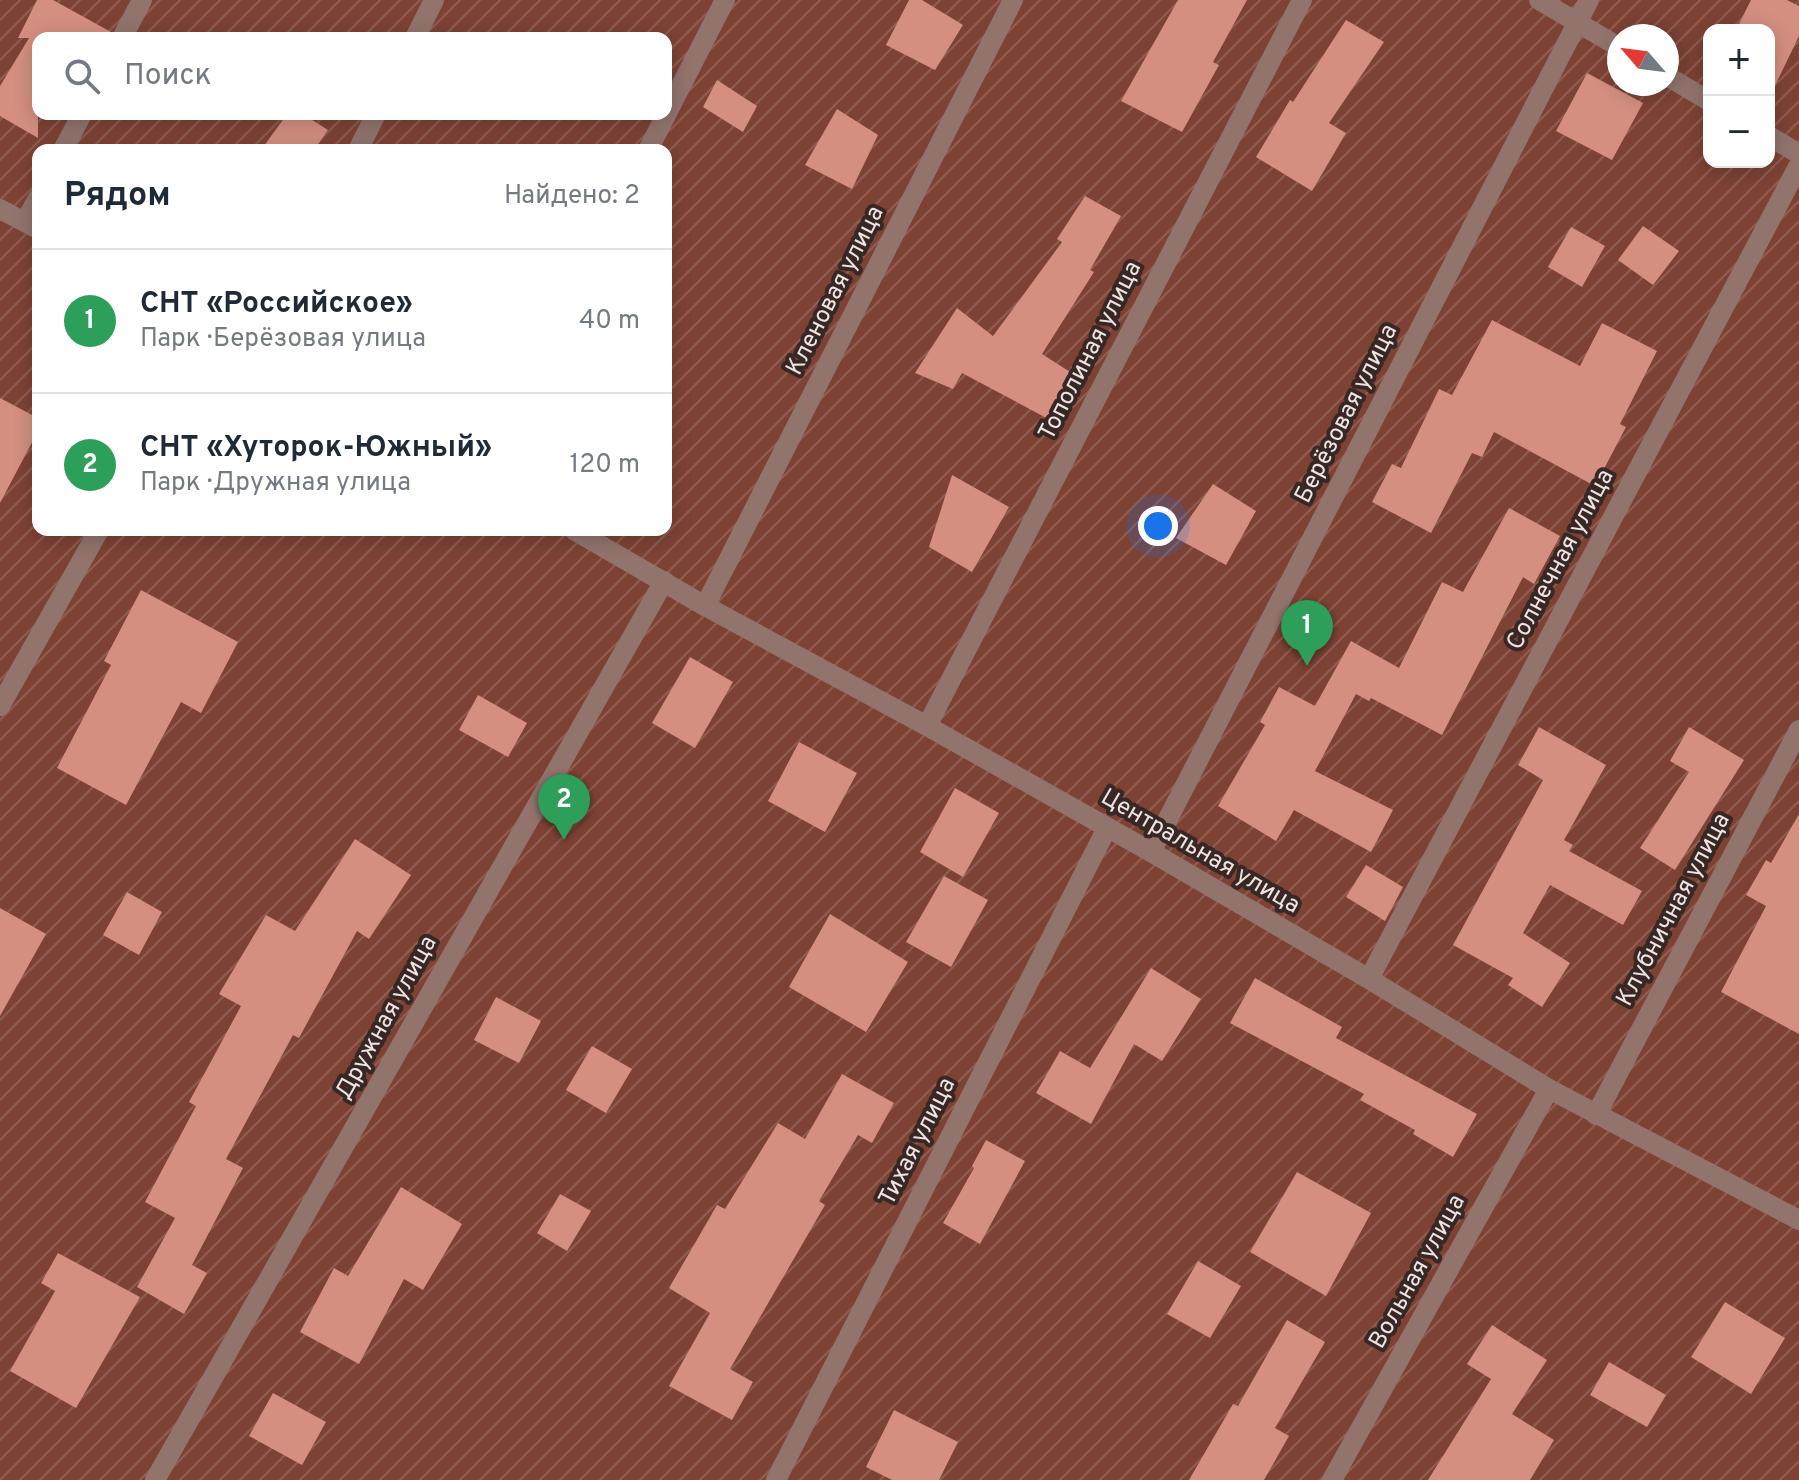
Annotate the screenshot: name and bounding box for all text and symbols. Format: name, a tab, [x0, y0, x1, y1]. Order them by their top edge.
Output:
north arrow	[1607, 24, 1679, 96]
map controls	[1703, 24, 1775, 168]
button: +	[1703, 24, 1775, 96]
search box	[32, 32, 672, 120]
icon: search	[60, 54, 104, 98]
text: Поиск	[124, 58, 212, 95]
button: −	[1703, 96, 1775, 168]
text: Рядом	[64, 175, 171, 218]
text: Найдено: 2	[504, 180, 640, 213]
street label: Кленовая улица	[780, 201, 892, 381]
street label: Тополиная улица	[1033, 256, 1149, 446]
text: СНТ «Российское»	[140, 286, 413, 323]
text: 1	[85, 305, 95, 338]
text: 40 m	[579, 305, 640, 338]
street label: Берёзовая улица	[1289, 320, 1405, 508]
text: Парк · Берёзовая улица	[140, 323, 426, 356]
text: СНТ «Хуторок-Южный»	[140, 430, 492, 467]
text: 2	[82, 449, 98, 482]
text: 120 m	[570, 449, 640, 482]
street label: Солнечная улица	[1501, 464, 1621, 656]
text: Парк · Дружная улица	[140, 467, 411, 500]
your location	[1138, 506, 1178, 546]
pin: 1	[1281, 600, 1333, 666]
pin: 2	[538, 774, 590, 840]
street label: Центральная улица	[1095, 783, 1305, 921]
street label: Клубничная улица	[1610, 808, 1738, 1012]
street label: Дружная улица	[330, 931, 444, 1105]
street label: Тихая улица	[873, 1073, 963, 1211]
street label: Вольная улица	[1363, 1190, 1473, 1354]

